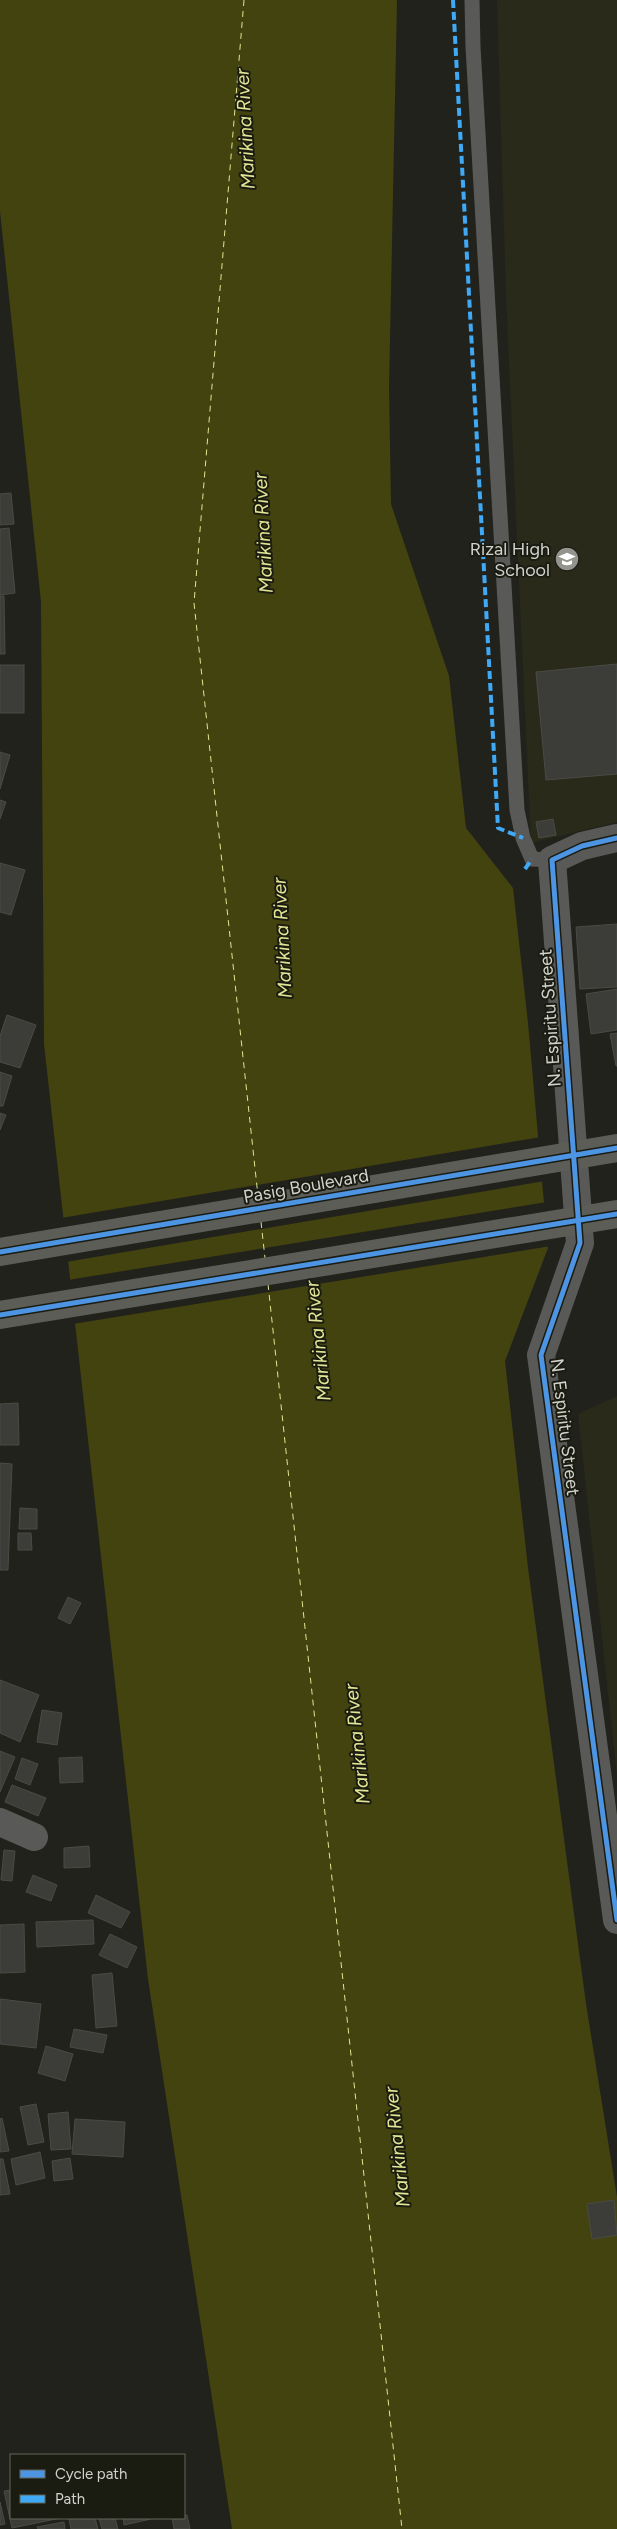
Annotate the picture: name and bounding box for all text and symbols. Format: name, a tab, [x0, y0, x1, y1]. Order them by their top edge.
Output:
water label: Marikina River	[230, 67, 260, 190]
water label: Marikina River	[248, 471, 278, 594]
place label: Rizal High School	[470, 538, 550, 581]
school or university icon: Rizal High School	[554, 546, 580, 572]
water label: Marikina River	[267, 876, 297, 999]
street label: N. Espiritu Street	[534, 948, 566, 1088]
street label: Pasig Boulevard	[242, 1164, 370, 1208]
water label: Marikina River	[300, 1279, 336, 1402]
street label: N. Espiritu Street	[546, 1357, 584, 1497]
water label: Marikina River	[339, 1682, 375, 1805]
water label: Marikina River	[379, 2085, 415, 2208]
legend	[10, 2454, 185, 2519]
text: Cycle path	[55, 2465, 127, 2483]
text: Path	[55, 2490, 85, 2508]

